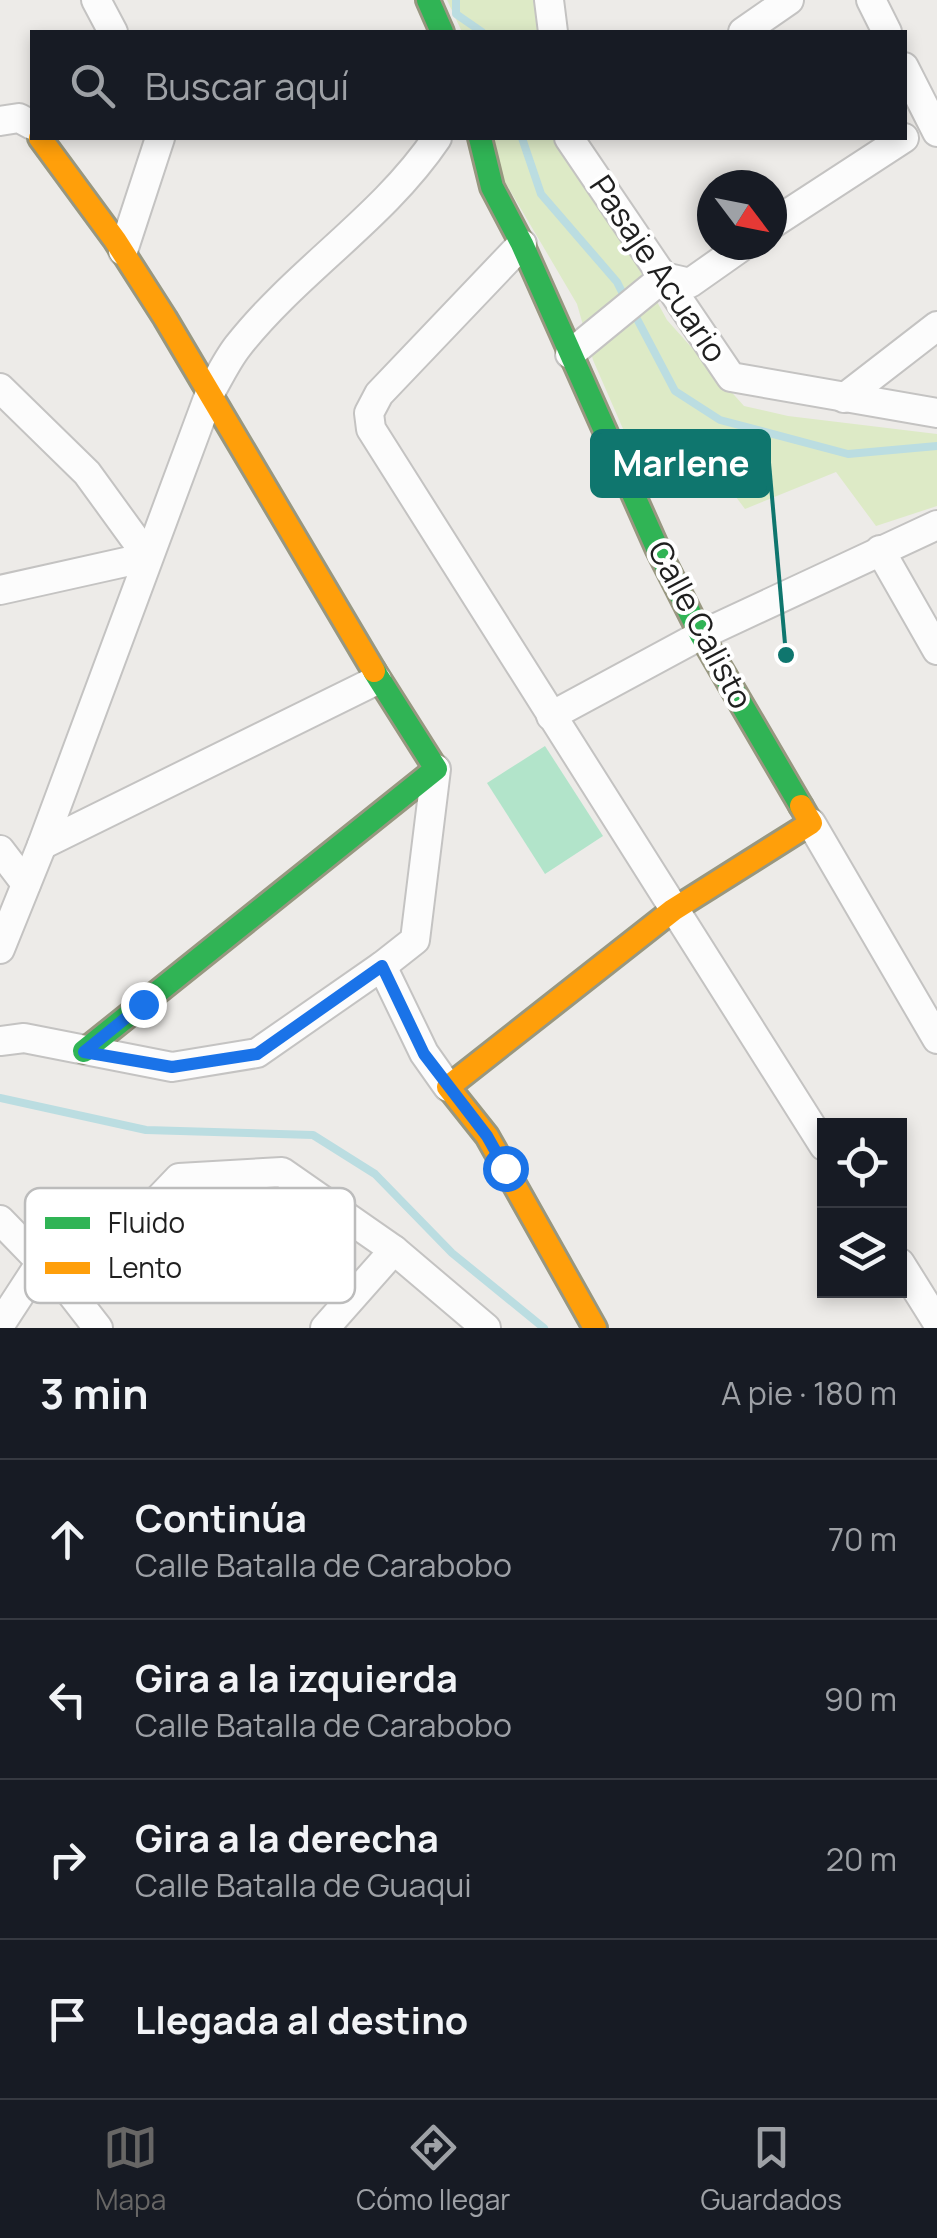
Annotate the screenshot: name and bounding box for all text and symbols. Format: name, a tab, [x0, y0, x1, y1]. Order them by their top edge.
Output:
search box	[30, 30, 907, 140]
icon: search	[65, 58, 120, 113]
text: Buscar aquí	[145, 59, 349, 111]
street label: Pasaje Acuario	[580, 166, 738, 371]
north arrow	[697, 170, 787, 260]
callout: Marlene	[592, 431, 769, 496]
text: Marlene	[612, 439, 750, 487]
street label: Calle Calisto	[638, 533, 764, 716]
route end	[121, 982, 167, 1028]
map controls	[817, 1118, 907, 1298]
button: locate	[817, 1118, 907, 1208]
route start	[483, 1146, 529, 1192]
legend	[25, 1188, 355, 1303]
text: Fluido	[108, 1203, 185, 1241]
button: layers	[817, 1208, 907, 1298]
text: Lento	[108, 1248, 182, 1286]
text: 3 min	[40, 1364, 149, 1422]
text: A pie · 180 m	[721, 1371, 897, 1415]
text: Continúa	[135, 1491, 307, 1543]
icon: ahead	[40, 1512, 95, 1567]
text: 70 m	[828, 1517, 897, 1561]
text: Calle Batalla de Carabobo	[135, 1543, 512, 1587]
text: Gira a la izquierda	[135, 1651, 458, 1703]
icon: left	[40, 1672, 95, 1727]
text: 90 m	[824, 1677, 897, 1721]
text: Calle Batalla de Carabobo	[135, 1703, 512, 1747]
text: Gira a la derecha	[135, 1811, 439, 1863]
icon: right	[40, 1832, 95, 1887]
text: 20 m	[826, 1837, 897, 1881]
text: Calle Batalla de Guaqui	[135, 1863, 472, 1907]
icon: arrive	[40, 1992, 95, 2047]
text: Llegada al destino	[135, 1993, 468, 2045]
tab: Mapa	[95, 2120, 166, 2218]
tab: Cómo llegar	[356, 2120, 510, 2218]
tab: Guardados	[700, 2120, 842, 2218]

